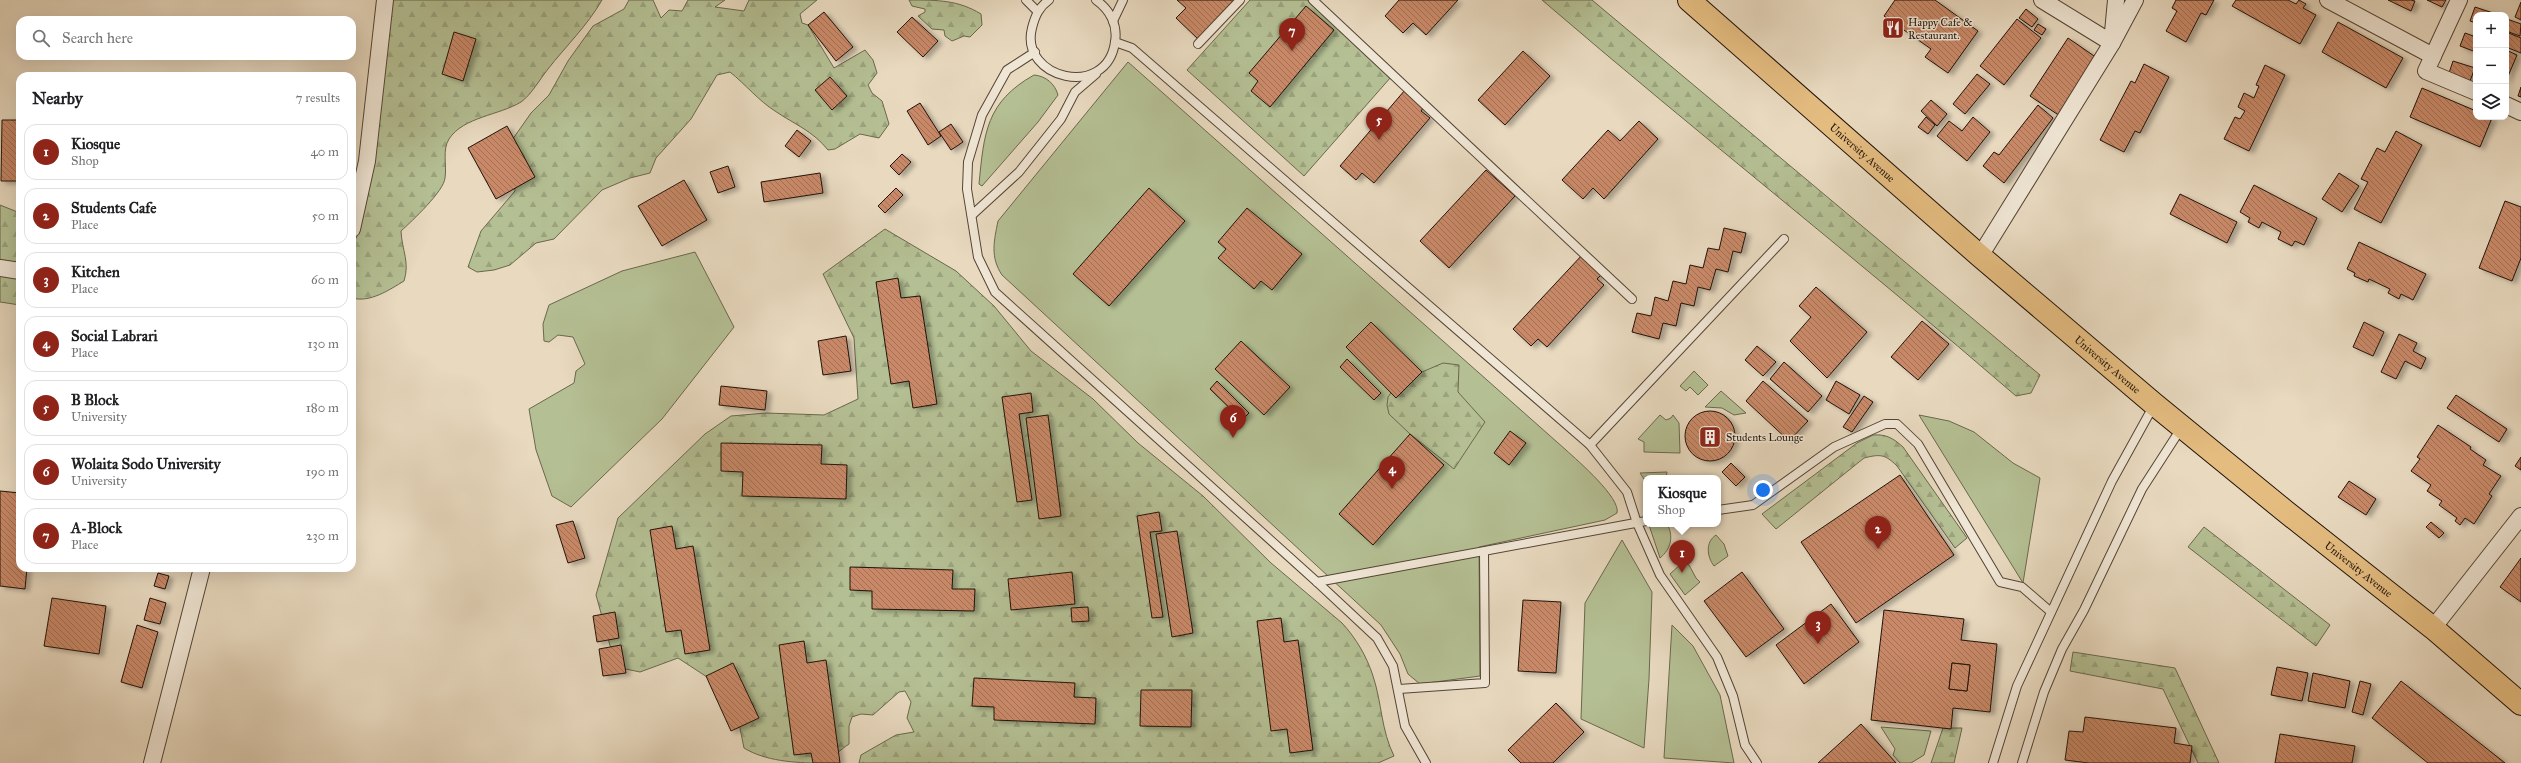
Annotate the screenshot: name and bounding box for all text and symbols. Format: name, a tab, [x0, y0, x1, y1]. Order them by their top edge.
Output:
map controls	[2473, 12, 2509, 120]
button: +	[2473, 12, 2509, 48]
restaurant icon: Happy Cafe & Restaurant.	[1880, 15, 1906, 41]
search box	[16, 16, 356, 60]
place label: Happy Cafe & Restaurant.	[1908, 16, 1973, 42]
pin: 7	[1279, 18, 1305, 51]
icon: search	[30, 27, 52, 49]
text: Search here	[62, 29, 133, 47]
button: −	[2473, 48, 2509, 84]
button: layers	[2473, 84, 2509, 120]
text: Nearby	[32, 88, 83, 109]
text: 7 results	[296, 90, 340, 106]
pin: 5	[1366, 107, 1392, 140]
street label: University Avenue	[1827, 121, 1898, 185]
text: Kiosque	[71, 135, 120, 153]
text: 1	[43, 144, 49, 160]
text: 40 m	[310, 144, 339, 160]
text: Shop	[71, 153, 99, 169]
text: Students Cafe	[71, 199, 157, 217]
text: 2	[43, 208, 49, 224]
text: 50 m	[312, 208, 339, 224]
text: Place	[71, 217, 98, 233]
text: Kitchen	[71, 263, 120, 281]
text: 3	[43, 272, 49, 288]
text: 60 m	[311, 272, 339, 288]
text: Place	[71, 281, 98, 297]
text: Social Labrari	[71, 327, 158, 345]
street label: University Avenue	[2072, 333, 2143, 397]
text: 4	[42, 336, 50, 352]
text: 130 m	[307, 336, 339, 352]
text: Place	[71, 345, 98, 361]
text: B Block	[71, 391, 119, 409]
text: 5	[43, 400, 49, 416]
text: 180 m	[306, 400, 339, 416]
pin: 6	[1220, 405, 1246, 438]
text: University	[71, 409, 127, 425]
building icon: Students Lounge	[1697, 424, 1723, 450]
place label: Students Lounge	[1726, 431, 1804, 444]
text: Wolaita Sodo University	[71, 455, 221, 473]
pin: 4	[1379, 456, 1405, 489]
text: 6	[43, 464, 49, 480]
text: 190 m	[306, 464, 339, 480]
text: University	[71, 473, 127, 489]
popup	[1643, 475, 1721, 527]
your location	[1753, 480, 1773, 500]
text: Kiosque	[1657, 484, 1707, 502]
text: Shop	[1657, 502, 1685, 518]
pin: 2	[1865, 516, 1891, 549]
text: A-Block	[71, 519, 122, 537]
text: 7	[43, 528, 49, 544]
text: 230 m	[306, 528, 339, 544]
text: Place	[71, 537, 98, 553]
street label: University Avenue	[2322, 539, 2395, 601]
pin: 1	[1669, 540, 1695, 573]
pin: 3	[1805, 611, 1831, 644]

